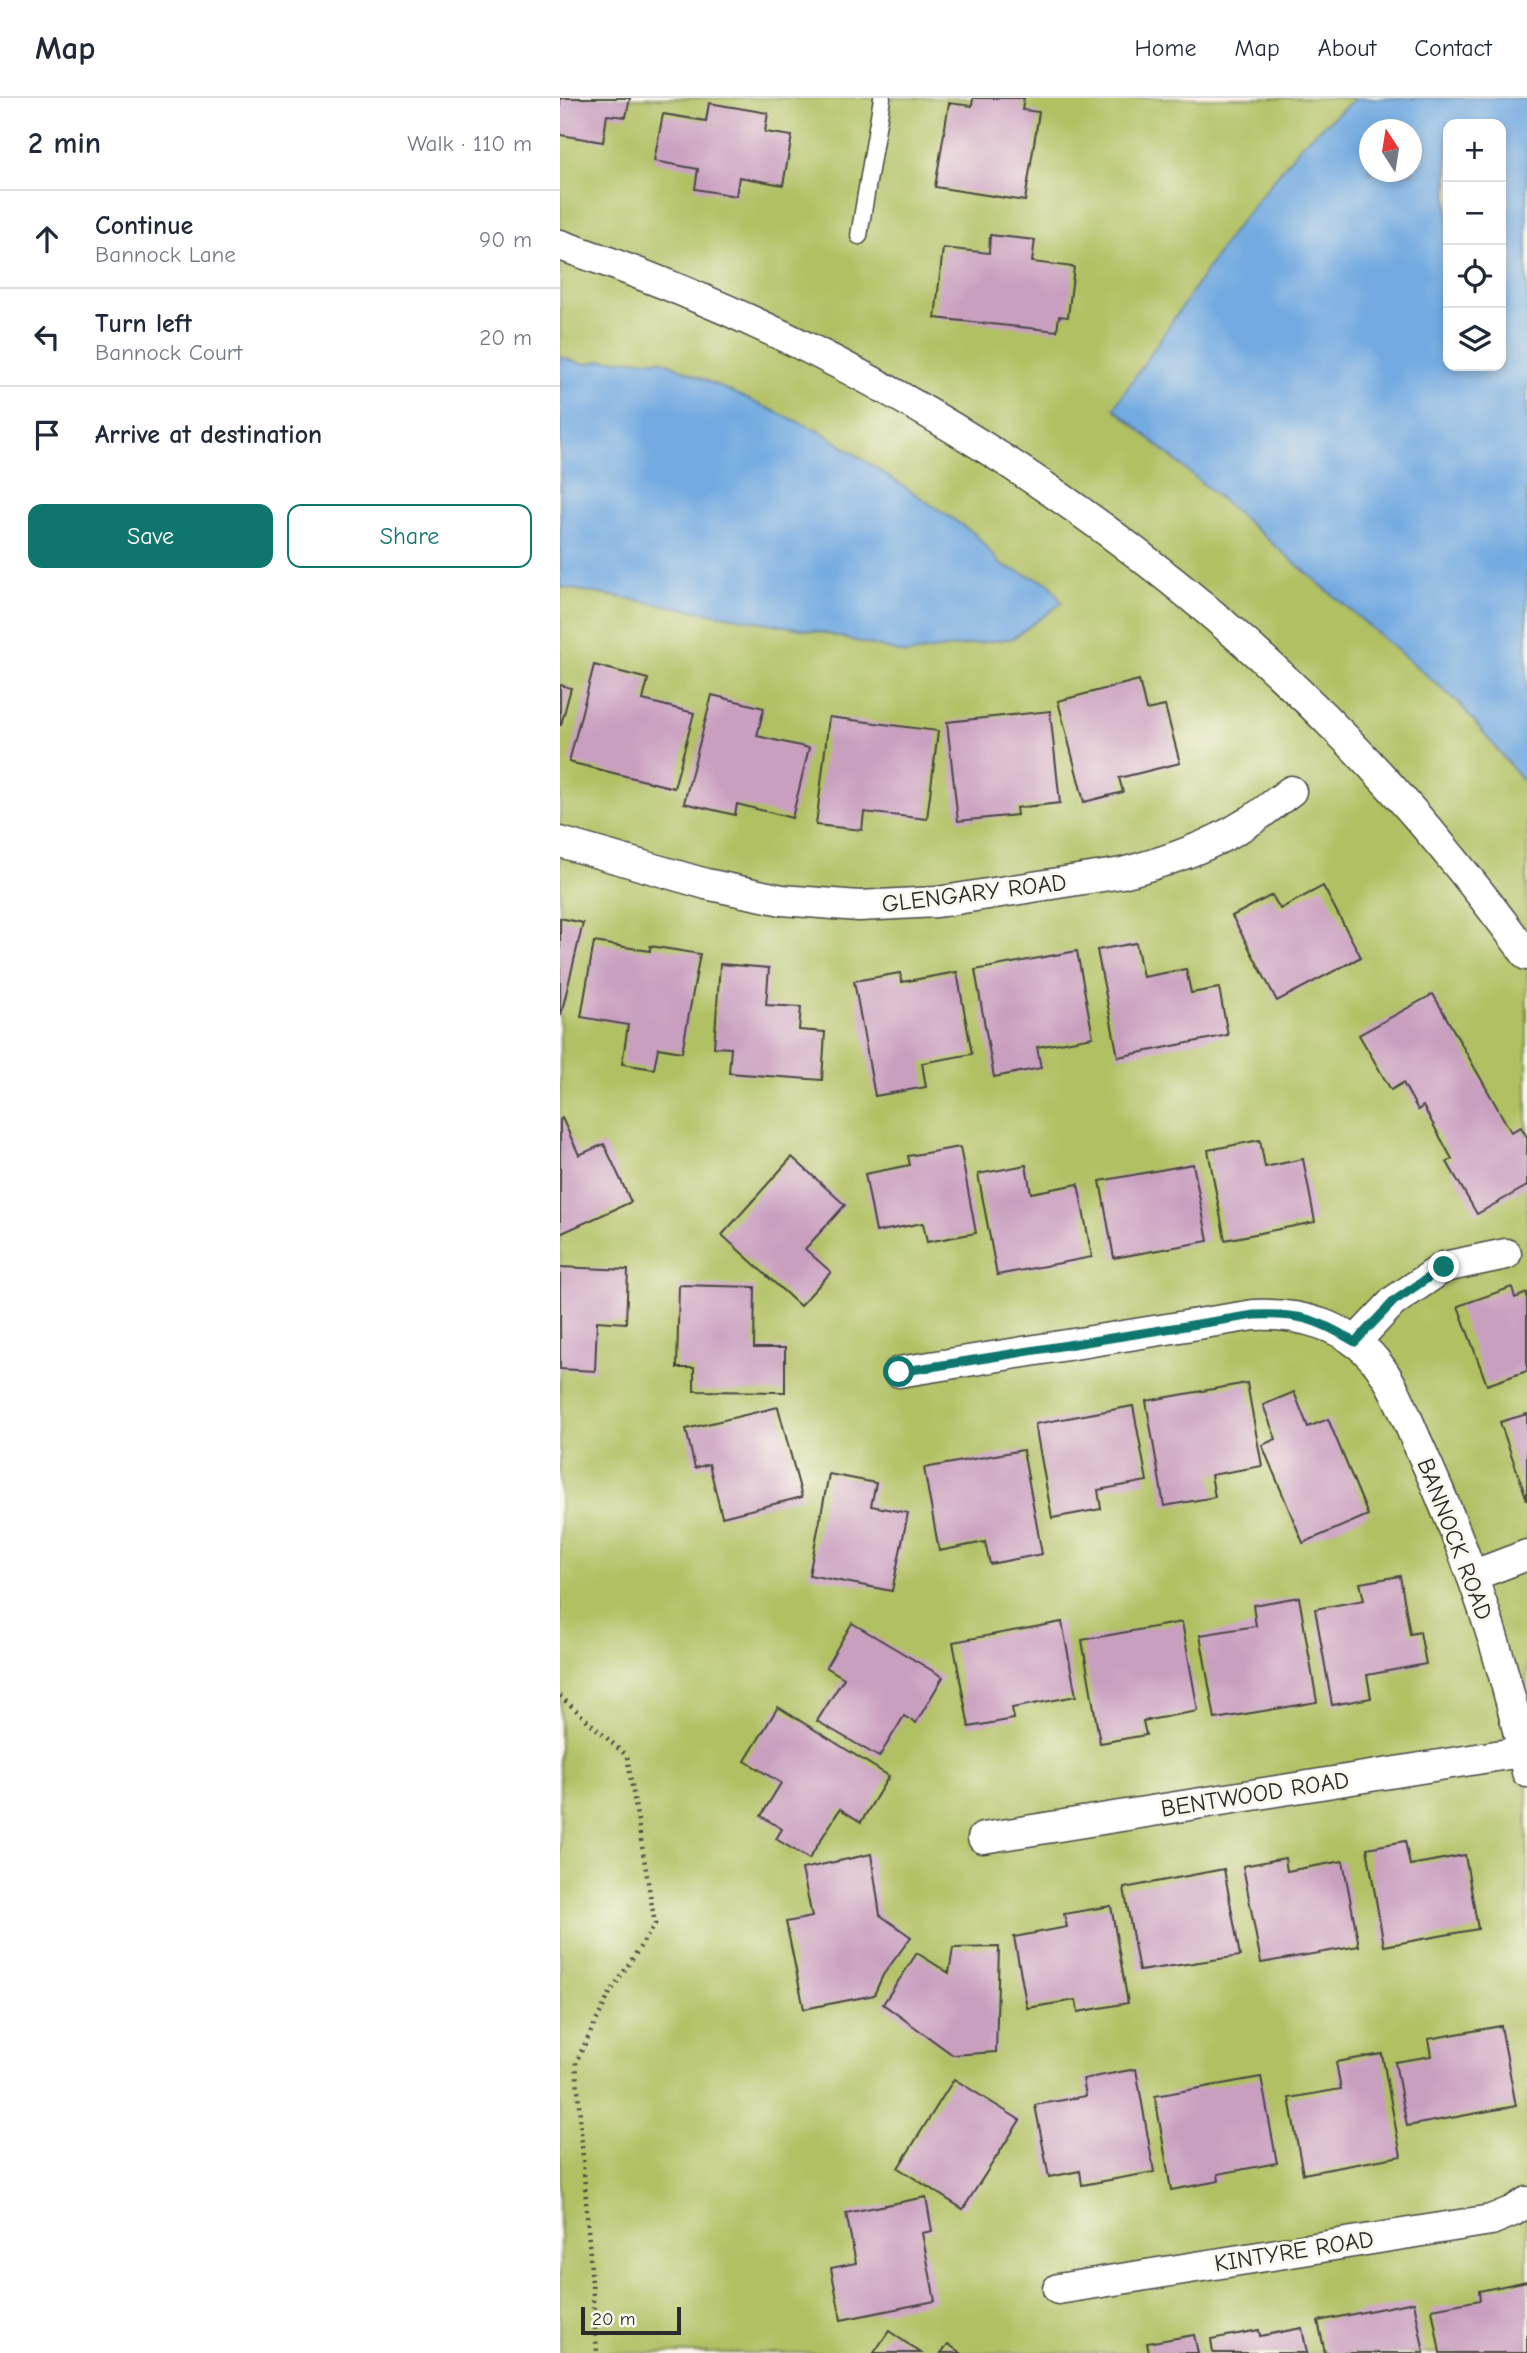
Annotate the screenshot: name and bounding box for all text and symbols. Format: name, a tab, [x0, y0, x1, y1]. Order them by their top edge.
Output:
text: Map	[35, 29, 96, 67]
text: Home	[1135, 34, 1196, 62]
text: Map	[1234, 34, 1280, 62]
text: About	[1318, 34, 1376, 62]
text: Contact	[1414, 34, 1492, 62]
north arrow	[1359, 119, 1422, 182]
map controls	[1443, 119, 1506, 371]
button: +	[1443, 119, 1506, 182]
text: 2 min	[28, 126, 101, 161]
text: Walk · 110 m	[407, 130, 532, 157]
button: −	[1443, 182, 1506, 245]
text: Continue	[95, 211, 193, 241]
icon: ahead	[28, 220, 66, 258]
text: 90 m	[479, 226, 532, 253]
text: Bannock Lane	[95, 241, 236, 268]
button: locate	[1443, 245, 1506, 308]
button: layers	[1443, 308, 1506, 371]
text: Turn left	[95, 309, 192, 339]
icon: left	[28, 318, 66, 356]
text: 20 m	[479, 324, 532, 351]
text: Bannock Court	[95, 339, 242, 366]
icon: arrive	[28, 416, 66, 454]
text: Arrive at destination	[95, 420, 322, 450]
button: Save	[28, 504, 273, 568]
button: Share	[287, 504, 532, 568]
street label: GLENGARY ROAD	[880, 868, 1068, 918]
route end	[1428, 1251, 1459, 1282]
route start	[883, 1356, 914, 1387]
street label: BANNOCK ROAD	[1411, 1454, 1499, 1624]
street label: BENTWOOD ROAD	[1159, 1765, 1351, 1823]
street label: KINTYRE ROAD	[1212, 2225, 1376, 2277]
scale bar	[581, 2304, 681, 2336]
text: 20 m	[592, 2308, 636, 2330]

